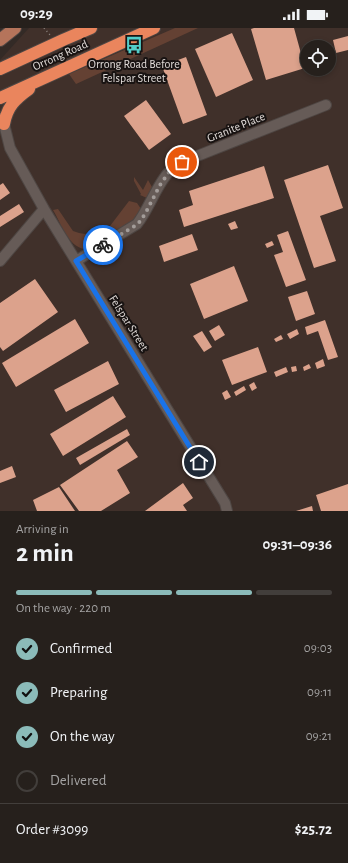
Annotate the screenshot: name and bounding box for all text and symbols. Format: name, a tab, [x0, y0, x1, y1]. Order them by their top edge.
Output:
text: 09:29	[20, 6, 53, 21]
bus stop icon: Orrong Road Before Felspar Street	[124, 35, 144, 55]
street label: Orrong Road	[31, 38, 89, 72]
map controls	[300, 40, 336, 76]
button: locate	[300, 40, 336, 76]
place label: Orrong Road Before Felspar Street	[88, 58, 180, 84]
street label: Granite Place	[205, 110, 267, 144]
pin	[165, 145, 199, 179]
icon: bag	[171, 151, 193, 173]
courier	[83, 225, 123, 265]
icon: bike	[92, 234, 114, 256]
street label: Felspar Street	[107, 293, 151, 353]
pin	[182, 445, 216, 479]
icon: home	[188, 451, 210, 473]
text: Arriving in	[16, 523, 69, 536]
text: 09:31–09:36	[263, 537, 332, 552]
text: 2 min	[16, 540, 74, 566]
text: On the way · 220 m	[16, 602, 111, 615]
icon: check	[16, 638, 38, 660]
text: Confirmed	[50, 641, 112, 656]
text: 09:03	[304, 642, 332, 655]
icon: check	[16, 682, 38, 704]
text: Preparing	[50, 685, 107, 700]
text: 09:11	[307, 686, 332, 699]
icon: check	[16, 726, 38, 748]
text: On the way	[50, 729, 115, 744]
text: 09:21	[306, 730, 332, 743]
text: Delivered	[50, 773, 107, 788]
text: Order #3099	[16, 822, 88, 837]
text: $25.72	[295, 822, 332, 837]

